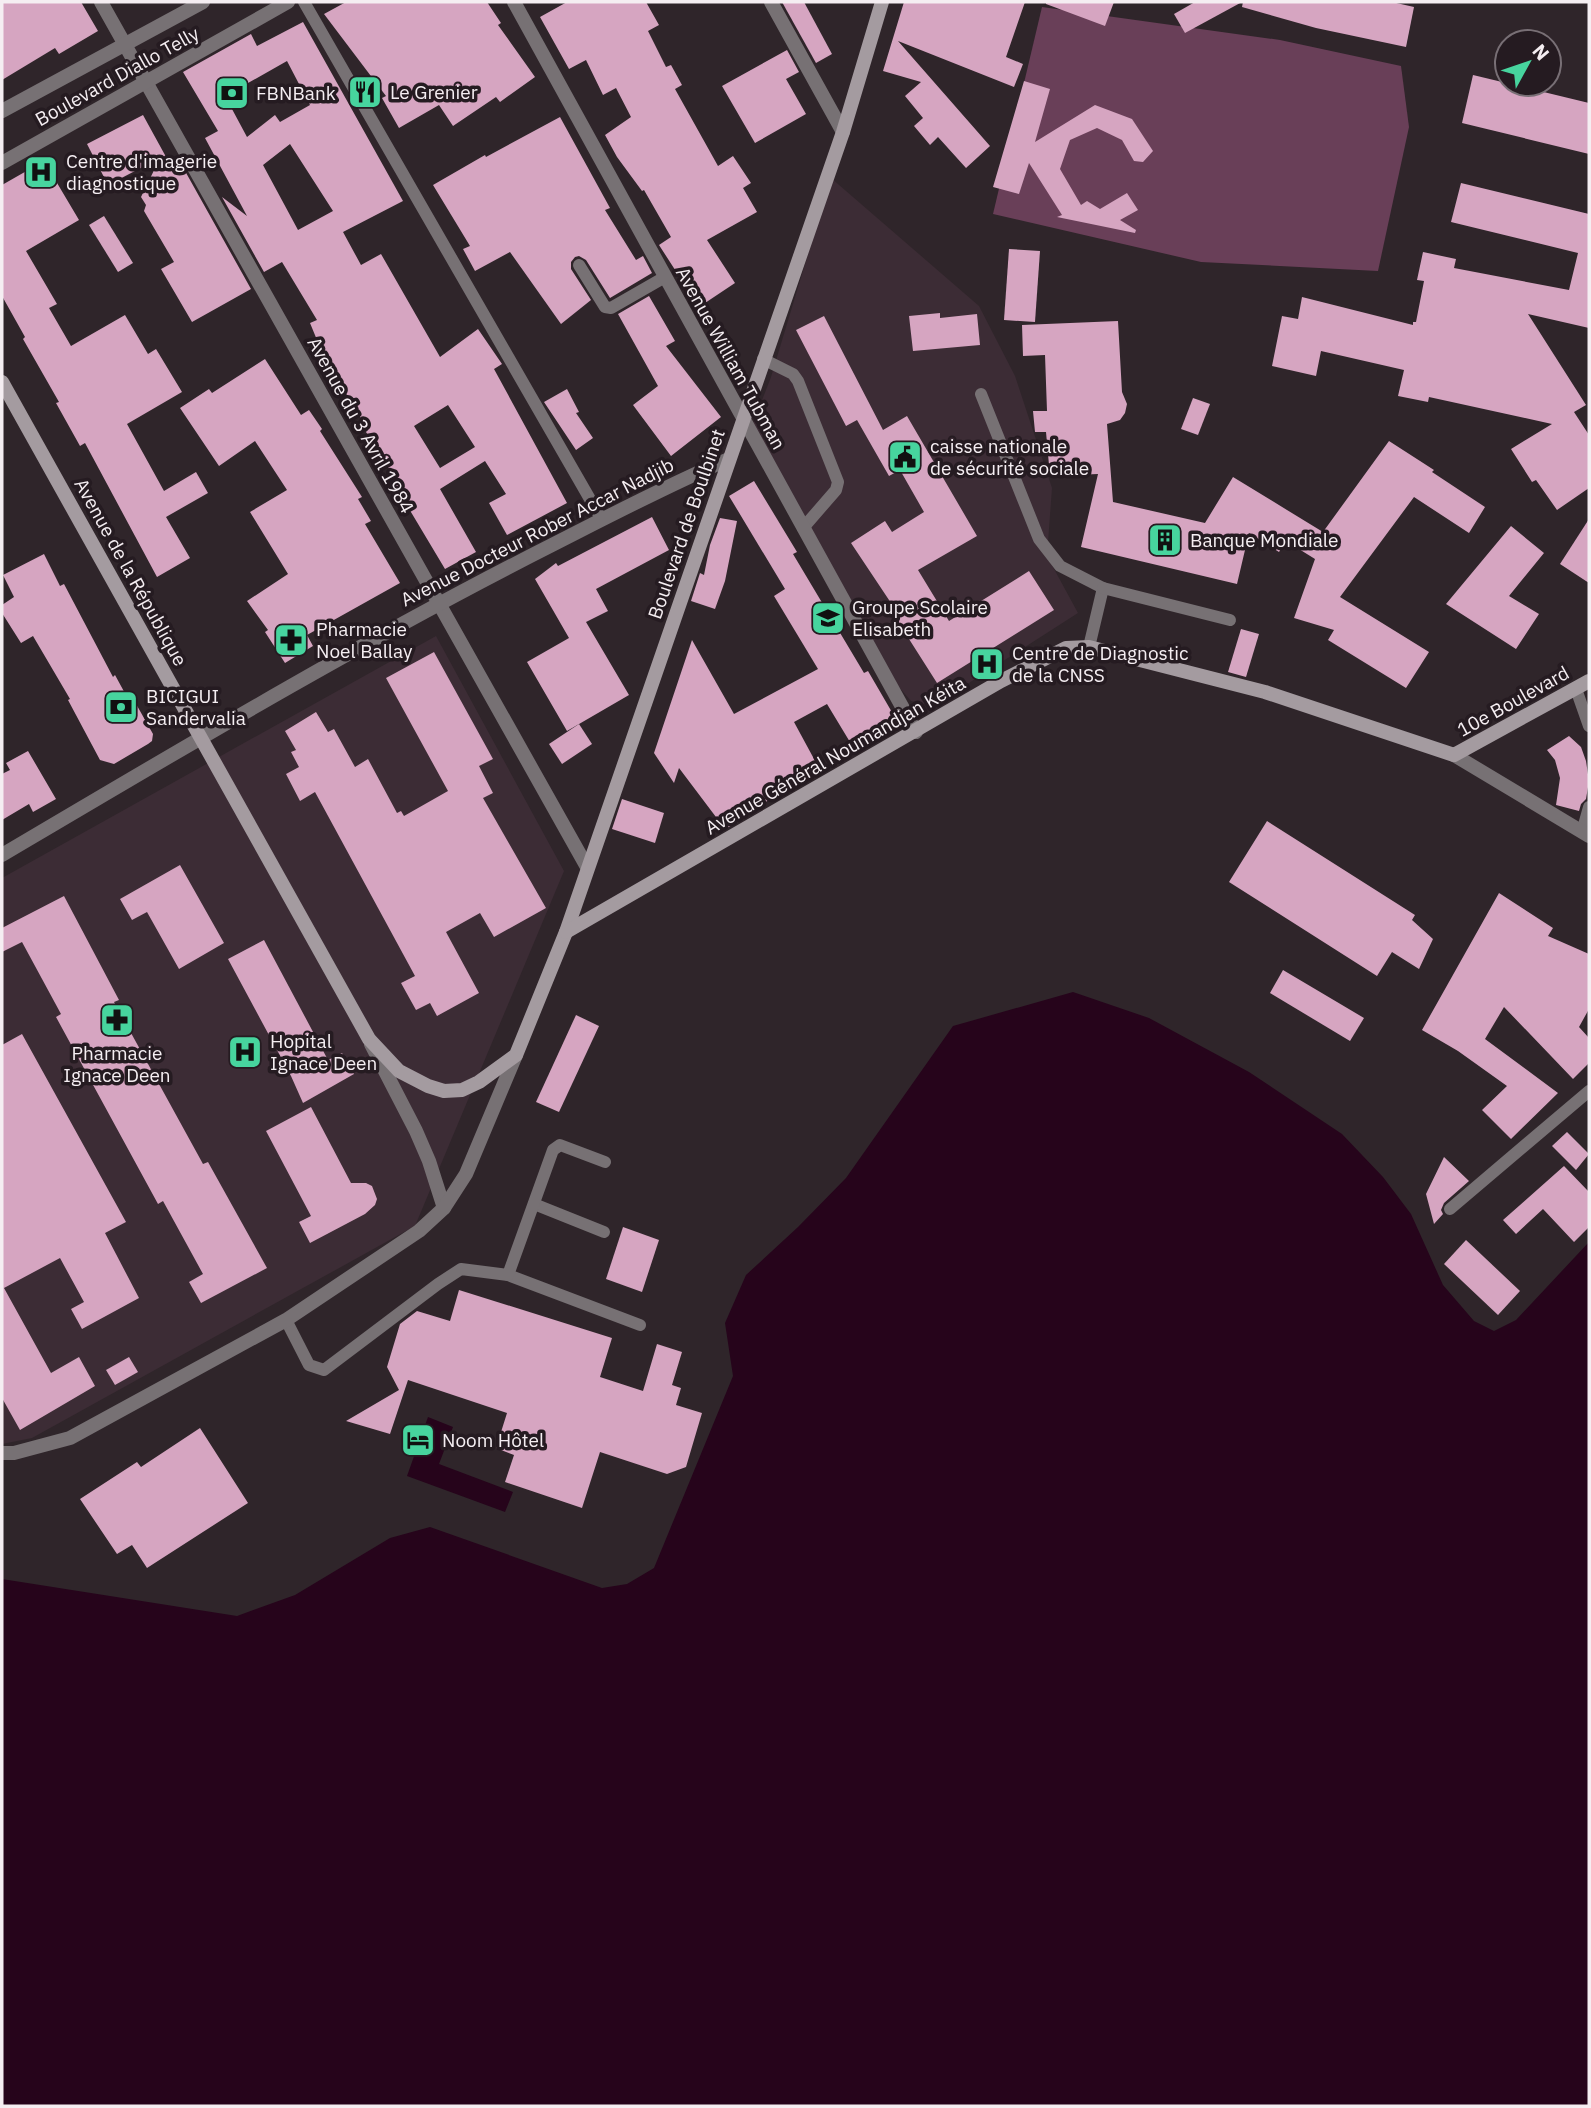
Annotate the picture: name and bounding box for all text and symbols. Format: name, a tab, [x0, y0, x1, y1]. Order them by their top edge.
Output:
street label: Boulevard Diallo Telly	[31, 21, 204, 131]
north arrow	[1493, 28, 1563, 98]
text: N	[1527, 39, 1555, 65]
restaurant icon: Le Grenier	[346, 73, 384, 111]
bank icon: FBNBank	[213, 74, 251, 112]
place label: Le Grenier	[390, 80, 478, 104]
place label: FBNBank	[256, 81, 336, 105]
place label: Centre d'imagerie diagnostique	[66, 149, 217, 195]
hospital icon: Centre d'imagerie diagnostique	[22, 153, 60, 191]
street label: Avenue William Tubman	[671, 262, 791, 454]
street label: Avenue du 3 Avril 1984	[302, 332, 420, 518]
street label: Boulevard de Boulbinet	[642, 426, 730, 622]
place label: caisse nationale de sécurité sociale	[930, 434, 1089, 480]
public building icon: caisse nationale de sécurité sociale	[886, 438, 924, 476]
street label: Avenue Docteur Rober Accar Nadjib	[396, 452, 678, 612]
street label: Avenue de la République	[69, 474, 193, 670]
building icon: Banque Mondiale	[1146, 521, 1184, 559]
place label: Banque Mondiale	[1190, 528, 1338, 552]
place label: Groupe Scolaire Elisabeth	[852, 595, 988, 641]
school or university icon: Groupe Scolaire Elisabeth	[809, 599, 847, 637]
place label: Pharmacie Noel Ballay	[316, 617, 413, 663]
pharmacy icon: Pharmacie Noel Ballay	[272, 621, 310, 659]
place label: Centre de Diagnostic de la CNSS	[1012, 641, 1189, 687]
hospital icon: Centre de Diagnostic de la CNSS	[968, 645, 1006, 683]
street label: 10e Boulevard	[1453, 660, 1573, 742]
street label: Avenue Général Noumandjan Kéita	[701, 670, 969, 840]
place label: BICIGUI Sandervalia	[146, 684, 246, 730]
bank icon: BICIGUI Sandervalia	[102, 688, 140, 726]
pharmacy icon: Pharmacie Ignace Deen	[98, 1001, 136, 1039]
place label: Hopital Ignace Deen	[270, 1029, 377, 1075]
hospital icon: Hopital Ignace Deen	[226, 1033, 264, 1071]
place label: Pharmacie Ignace Deen	[63, 1041, 171, 1087]
hotel icon: Noom Hôtel	[399, 1421, 437, 1459]
place label: Noom Hôtel	[442, 1428, 544, 1452]

